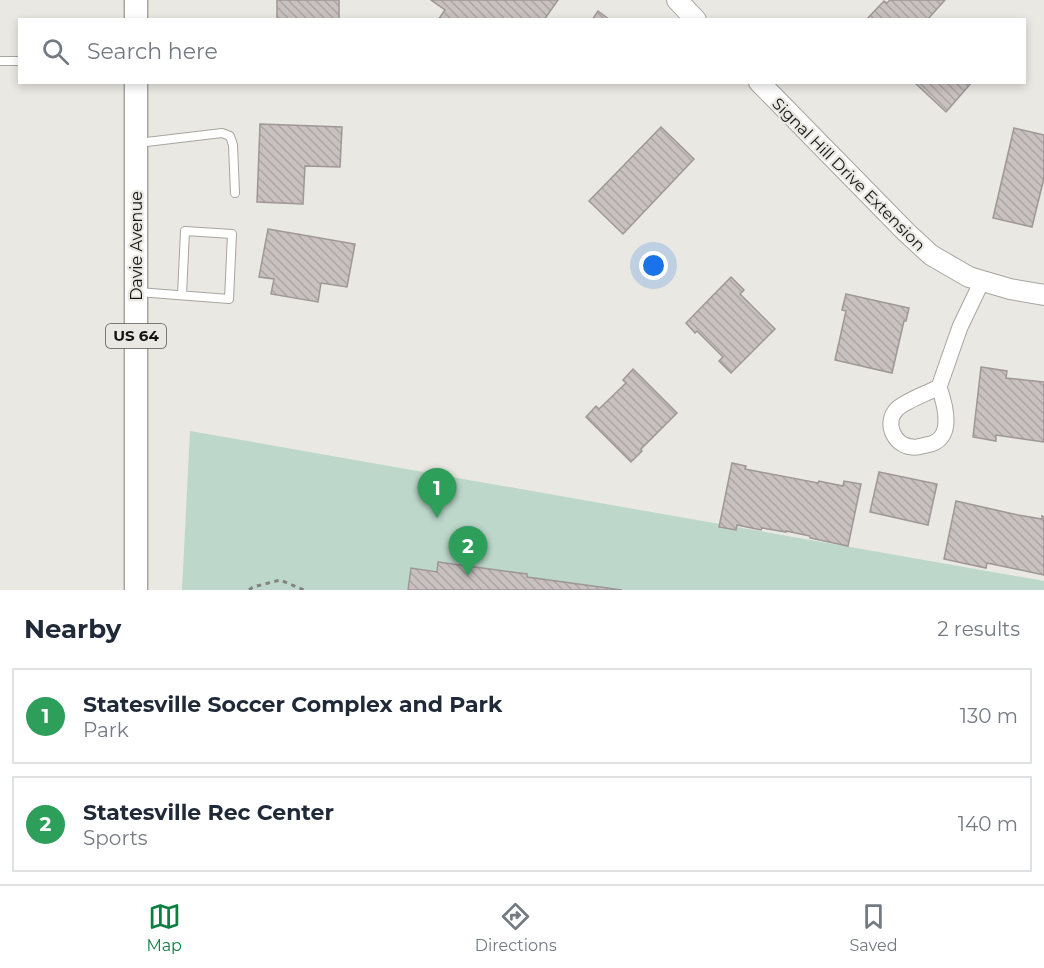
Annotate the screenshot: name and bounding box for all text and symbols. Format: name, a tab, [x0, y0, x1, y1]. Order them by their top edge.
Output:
search box	[18, 18, 1026, 84]
icon: search	[39, 35, 72, 68]
text: Search here	[87, 38, 218, 65]
street label: Signal Hill Drive Extension	[768, 94, 929, 255]
street label: Davie Avenue	[127, 191, 146, 301]
your location	[639, 251, 668, 280]
road number: US 64	[106, 324, 166, 348]
pin: 1	[418, 468, 456, 518]
pin: 2	[448, 526, 488, 576]
text: Nearby	[24, 613, 121, 645]
text: 2 results	[937, 617, 1020, 641]
text: Statesville Soccer Complex and Park	[83, 691, 502, 718]
text: 1	[42, 704, 49, 728]
text: 130 m	[960, 704, 1018, 728]
text: Park	[83, 718, 129, 742]
text: Statesville Rec Center	[83, 799, 334, 826]
text: 2	[40, 812, 51, 836]
text: 140 m	[958, 812, 1018, 836]
text: Sports	[83, 826, 148, 850]
tab: Map	[146, 900, 182, 955]
tab: Directions	[475, 900, 557, 955]
tab: Saved	[850, 900, 898, 955]

